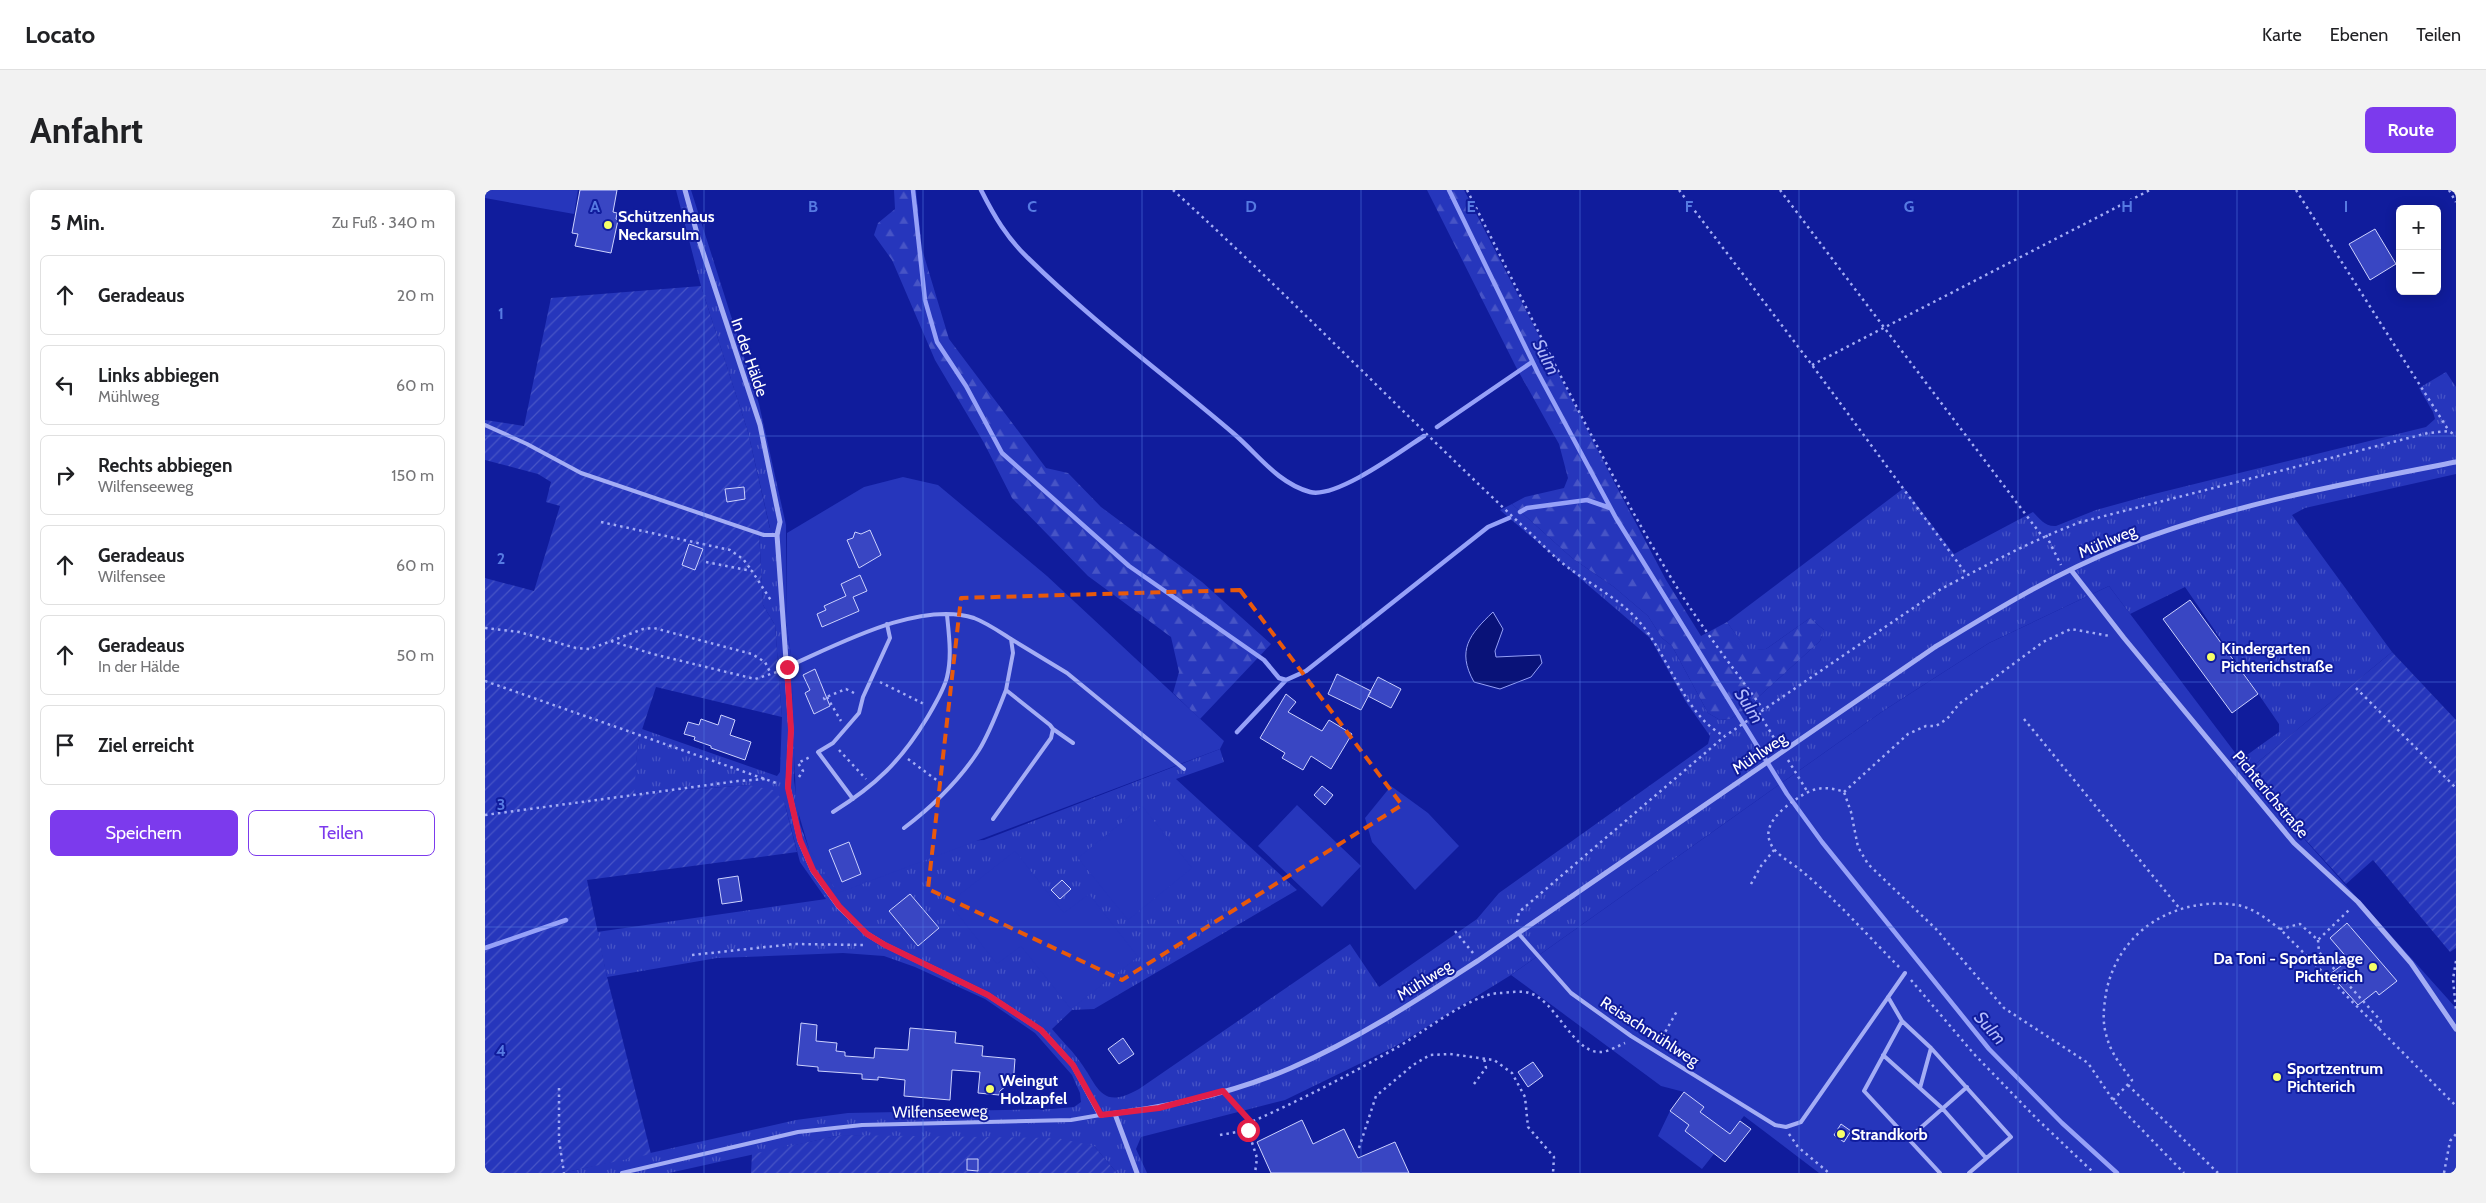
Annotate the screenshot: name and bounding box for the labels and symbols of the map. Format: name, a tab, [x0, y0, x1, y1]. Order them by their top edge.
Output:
text: A	[590, 197, 600, 216]
text: B	[808, 197, 818, 216]
text: C	[1027, 197, 1037, 216]
text: D	[1245, 197, 1257, 216]
text: E	[1466, 197, 1476, 216]
text: F	[1685, 197, 1694, 216]
text: G	[1904, 197, 1914, 216]
text: H	[2121, 197, 2133, 216]
text: I	[2344, 197, 2348, 216]
place label: Schützenhaus Neckarsulm	[618, 207, 715, 244]
marker: Schützenhaus Neckarsulm	[602, 219, 614, 231]
text: 1	[498, 304, 504, 323]
street label: In der Hälde	[727, 315, 772, 399]
water label: Sulm	[1528, 335, 1564, 379]
street label: Mühlweg	[2075, 520, 2140, 562]
text: 2	[497, 549, 505, 568]
place label: Kindergarten Pichterichstraße	[2221, 639, 2333, 676]
marker: Kindergarten Pichterichstraße	[2205, 651, 2217, 663]
route end	[776, 656, 799, 679]
water label: Sulm	[1730, 684, 1768, 728]
street label: Mühlweg	[1729, 728, 1791, 778]
street label: Pichterichstraße	[2229, 747, 2313, 842]
text: 3	[497, 795, 505, 814]
place label: Da Toni - Sportanlage Pichterich	[2213, 949, 2363, 986]
street label: Mühlweg	[1393, 956, 1456, 1005]
marker: Da Toni - Sportanlage Pichterich	[2367, 961, 2379, 973]
street label: Reisachmühlweg	[1597, 993, 1703, 1071]
water label: Sulm	[1970, 1007, 2010, 1049]
text: 4	[496, 1041, 506, 1060]
place label: Sportzentrum Pichterich	[2287, 1059, 2383, 1096]
place label: Weingut Holzapfel	[1000, 1071, 1067, 1108]
marker: Sportzentrum Pichterich	[2271, 1071, 2283, 1083]
marker: Weingut Holzapfel	[984, 1083, 996, 1095]
street label: Wilfenseeweg	[892, 1101, 989, 1122]
route start	[1237, 1119, 1260, 1142]
place label: Strandkorb	[1851, 1125, 1928, 1144]
marker: Strandkorb	[1835, 1128, 1847, 1140]

